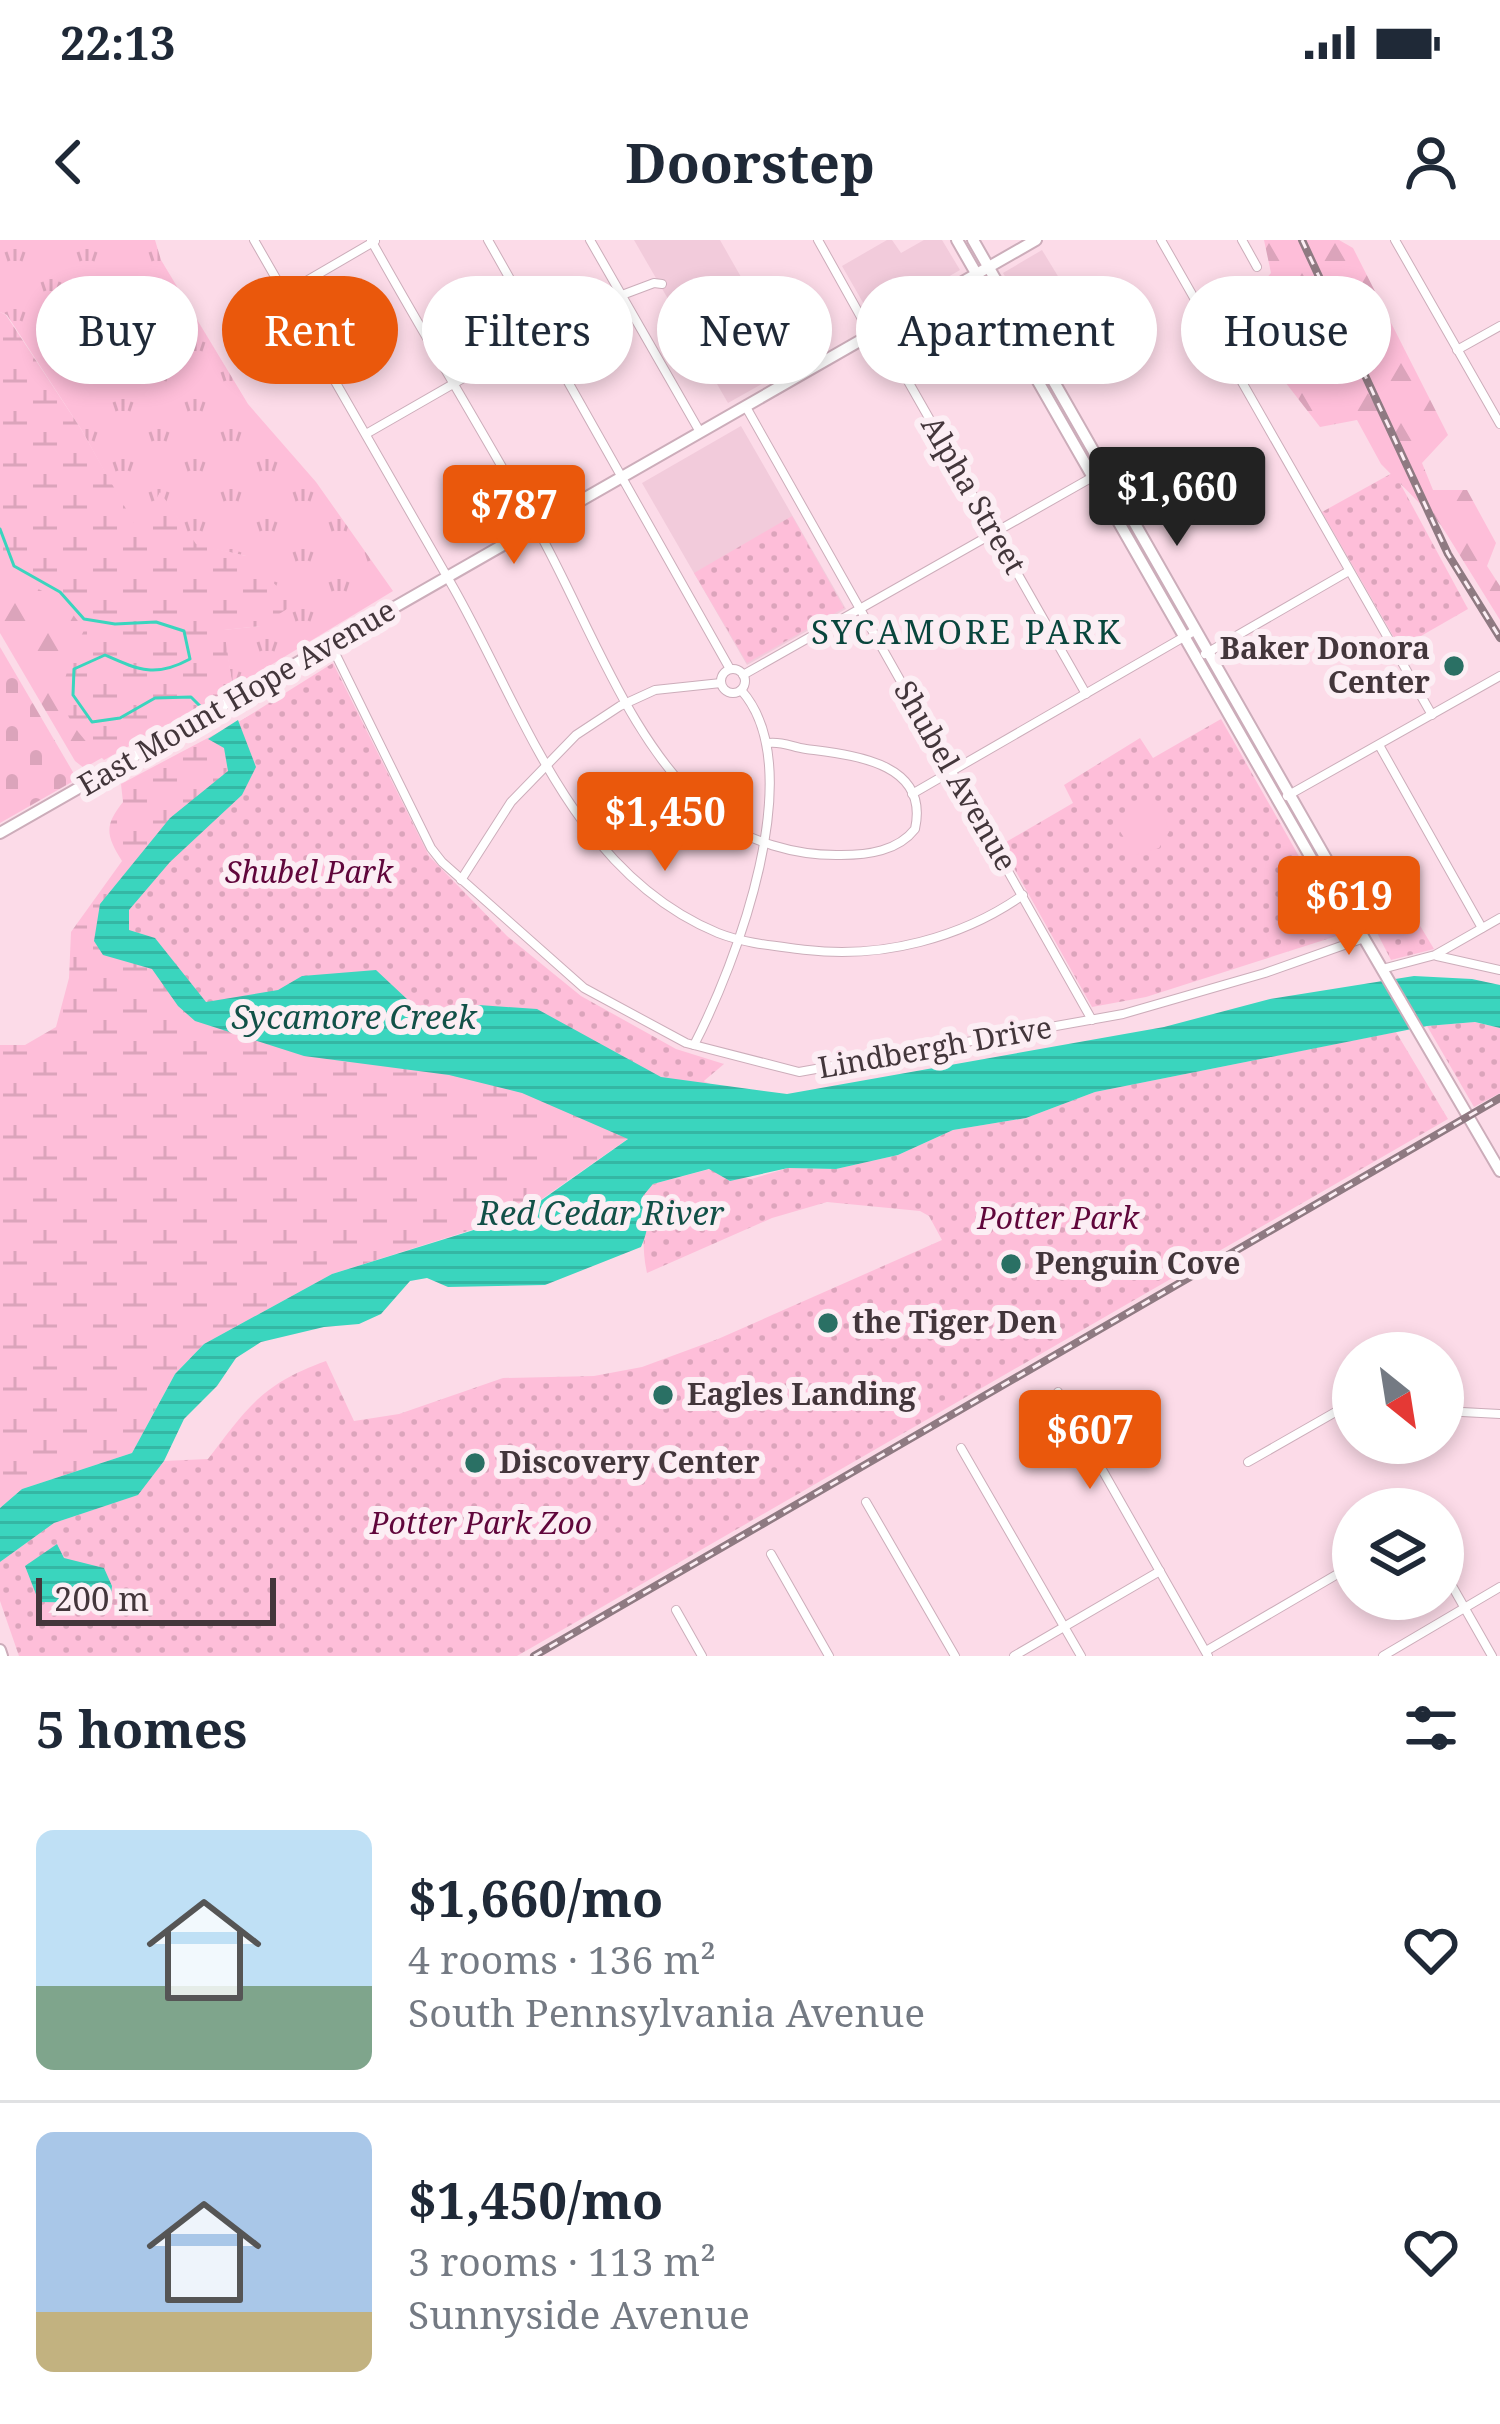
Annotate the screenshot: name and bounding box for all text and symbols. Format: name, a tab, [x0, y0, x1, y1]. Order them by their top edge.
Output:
text: 22:13	[60, 12, 175, 73]
text: Doorstep	[625, 125, 875, 199]
icon: back	[36, 129, 102, 195]
icon: person	[1398, 129, 1464, 195]
chip: Buy	[36, 276, 198, 384]
chip: Rent	[222, 276, 398, 384]
chip: Filters	[422, 276, 633, 384]
chip: New	[657, 276, 832, 384]
chip: Apartment	[856, 276, 1157, 384]
chip: House	[1181, 276, 1391, 384]
street label: Alpha Street	[912, 408, 1036, 581]
pin: $1,660	[1079, 447, 1275, 549]
text: $1,660	[1116, 459, 1238, 512]
pin: $787	[443, 465, 585, 567]
text: $787	[470, 477, 558, 530]
street label: East Mount Hope Avenue	[70, 589, 403, 805]
district label: SYCAMORE PARK	[811, 609, 1123, 654]
place label: Baker Donora Center	[1220, 627, 1430, 702]
marker: Baker Donora Center	[1441, 653, 1467, 679]
street label: Shubel Avenue	[885, 673, 1027, 878]
pin: $1,450	[567, 772, 763, 874]
text: $1,450	[604, 784, 726, 837]
park label: Shubel Park	[225, 851, 394, 892]
pin: $619	[1278, 856, 1420, 958]
text: $619	[1305, 868, 1393, 921]
water label: Sycamore Creek	[232, 994, 478, 1039]
street label: Lindbergh Drive	[815, 1006, 1055, 1087]
water label: Red Cedar River	[477, 1190, 725, 1235]
park label: Potter Park	[976, 1197, 1140, 1238]
place label: Penguin Cove	[1035, 1242, 1240, 1283]
marker: Penguin Cove	[998, 1251, 1024, 1277]
place label: the Tiger Den	[852, 1301, 1057, 1342]
marker: the Tiger Den	[815, 1310, 841, 1336]
north arrow	[1332, 1332, 1464, 1464]
map controls	[1332, 1332, 1464, 1620]
place label: Eagles Landing	[687, 1373, 916, 1414]
marker: Eagles Landing	[650, 1382, 676, 1408]
pin: $607	[1019, 1390, 1161, 1492]
text: $607	[1046, 1402, 1134, 1455]
place label: Discovery Center	[499, 1441, 760, 1482]
marker: Discovery Center	[462, 1450, 488, 1476]
button: layers	[1332, 1488, 1464, 1620]
park label: Potter Park Zoo	[369, 1502, 592, 1543]
scale bar	[36, 1572, 276, 1625]
text: 200 m	[54, 1576, 149, 1621]
text: 5 homes	[36, 1693, 247, 1763]
icon: filters	[1398, 1695, 1464, 1761]
text: $1,660/mo	[408, 1862, 663, 1932]
icon: home	[132, 1878, 276, 2022]
icon: heart	[1398, 1917, 1464, 1983]
text: 4 rooms · 136 m²	[408, 1932, 716, 1985]
text: South Pennsylvania Avenue	[408, 1985, 925, 2038]
text: $1,450/mo	[408, 2164, 663, 2234]
icon: home	[132, 2180, 276, 2324]
icon: heart	[1398, 2219, 1464, 2285]
text: 3 rooms · 113 m²	[408, 2234, 716, 2287]
text: Sunnyside Avenue	[408, 2287, 750, 2340]

